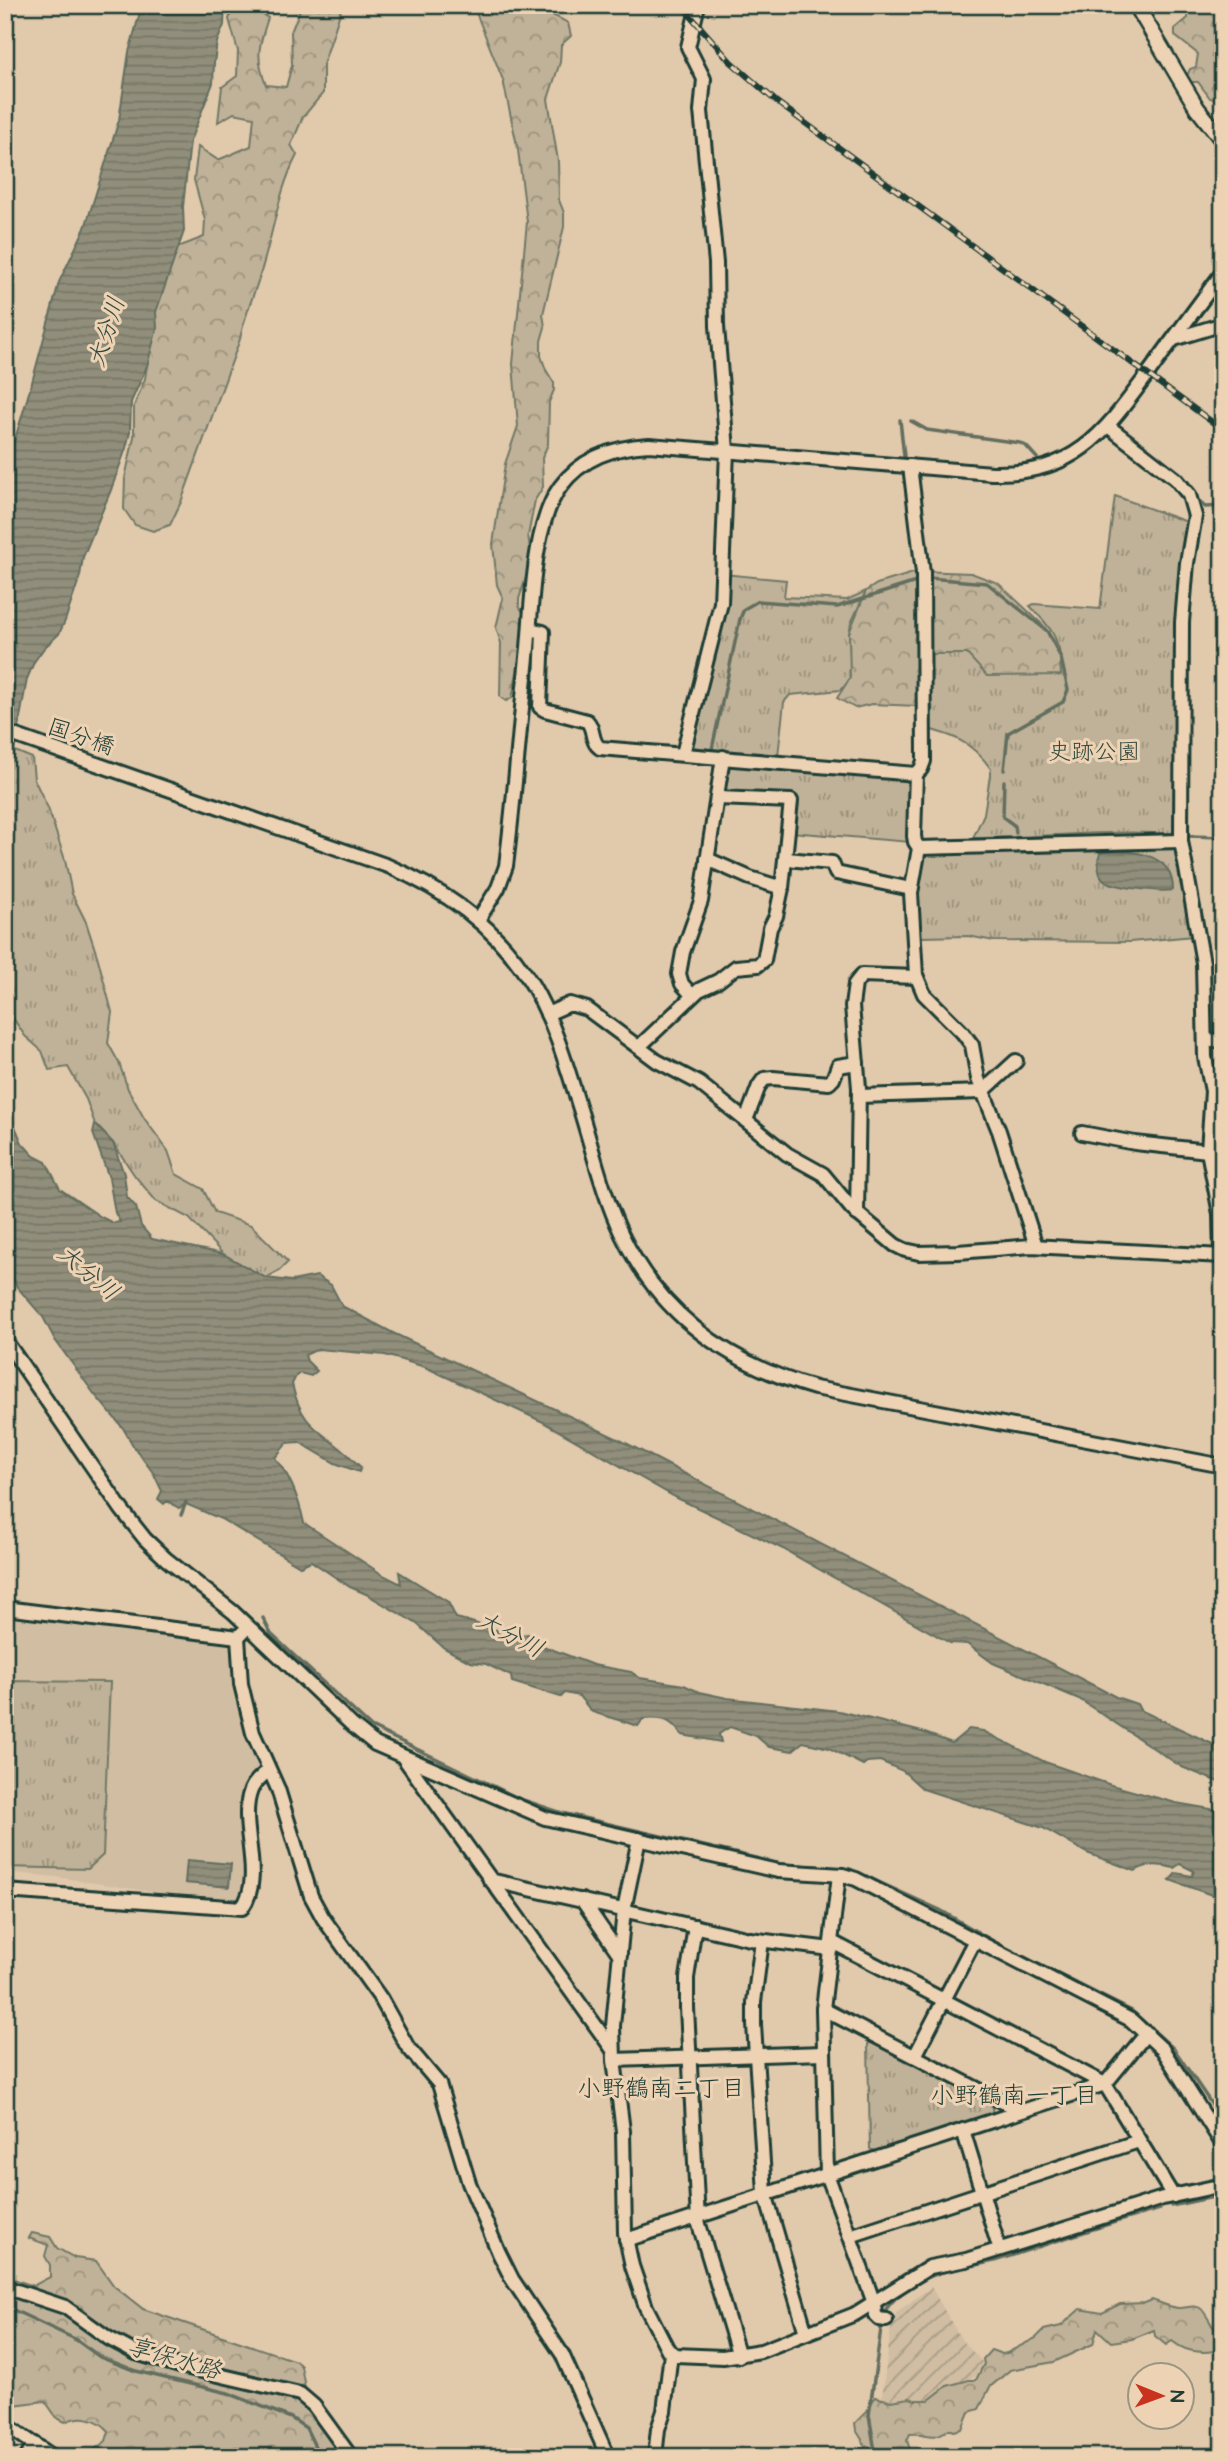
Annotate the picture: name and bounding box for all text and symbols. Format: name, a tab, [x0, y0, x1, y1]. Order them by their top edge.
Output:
water label: 大分川	[80, 293, 134, 371]
street label: 国分橋	[43, 711, 119, 763]
park label: 史跡公園	[1048, 736, 1140, 768]
water label: 大分川	[49, 1237, 127, 1309]
water label: 大分川	[470, 1603, 550, 1667]
district label: 小野鶴南二丁目	[577, 2072, 745, 2106]
district label: 小野鶴南一丁目	[930, 2079, 1098, 2113]
water label: 享保水路	[123, 2329, 227, 2389]
north arrow	[1126, 2360, 1196, 2430]
text: N	[1163, 2390, 1190, 2403]

